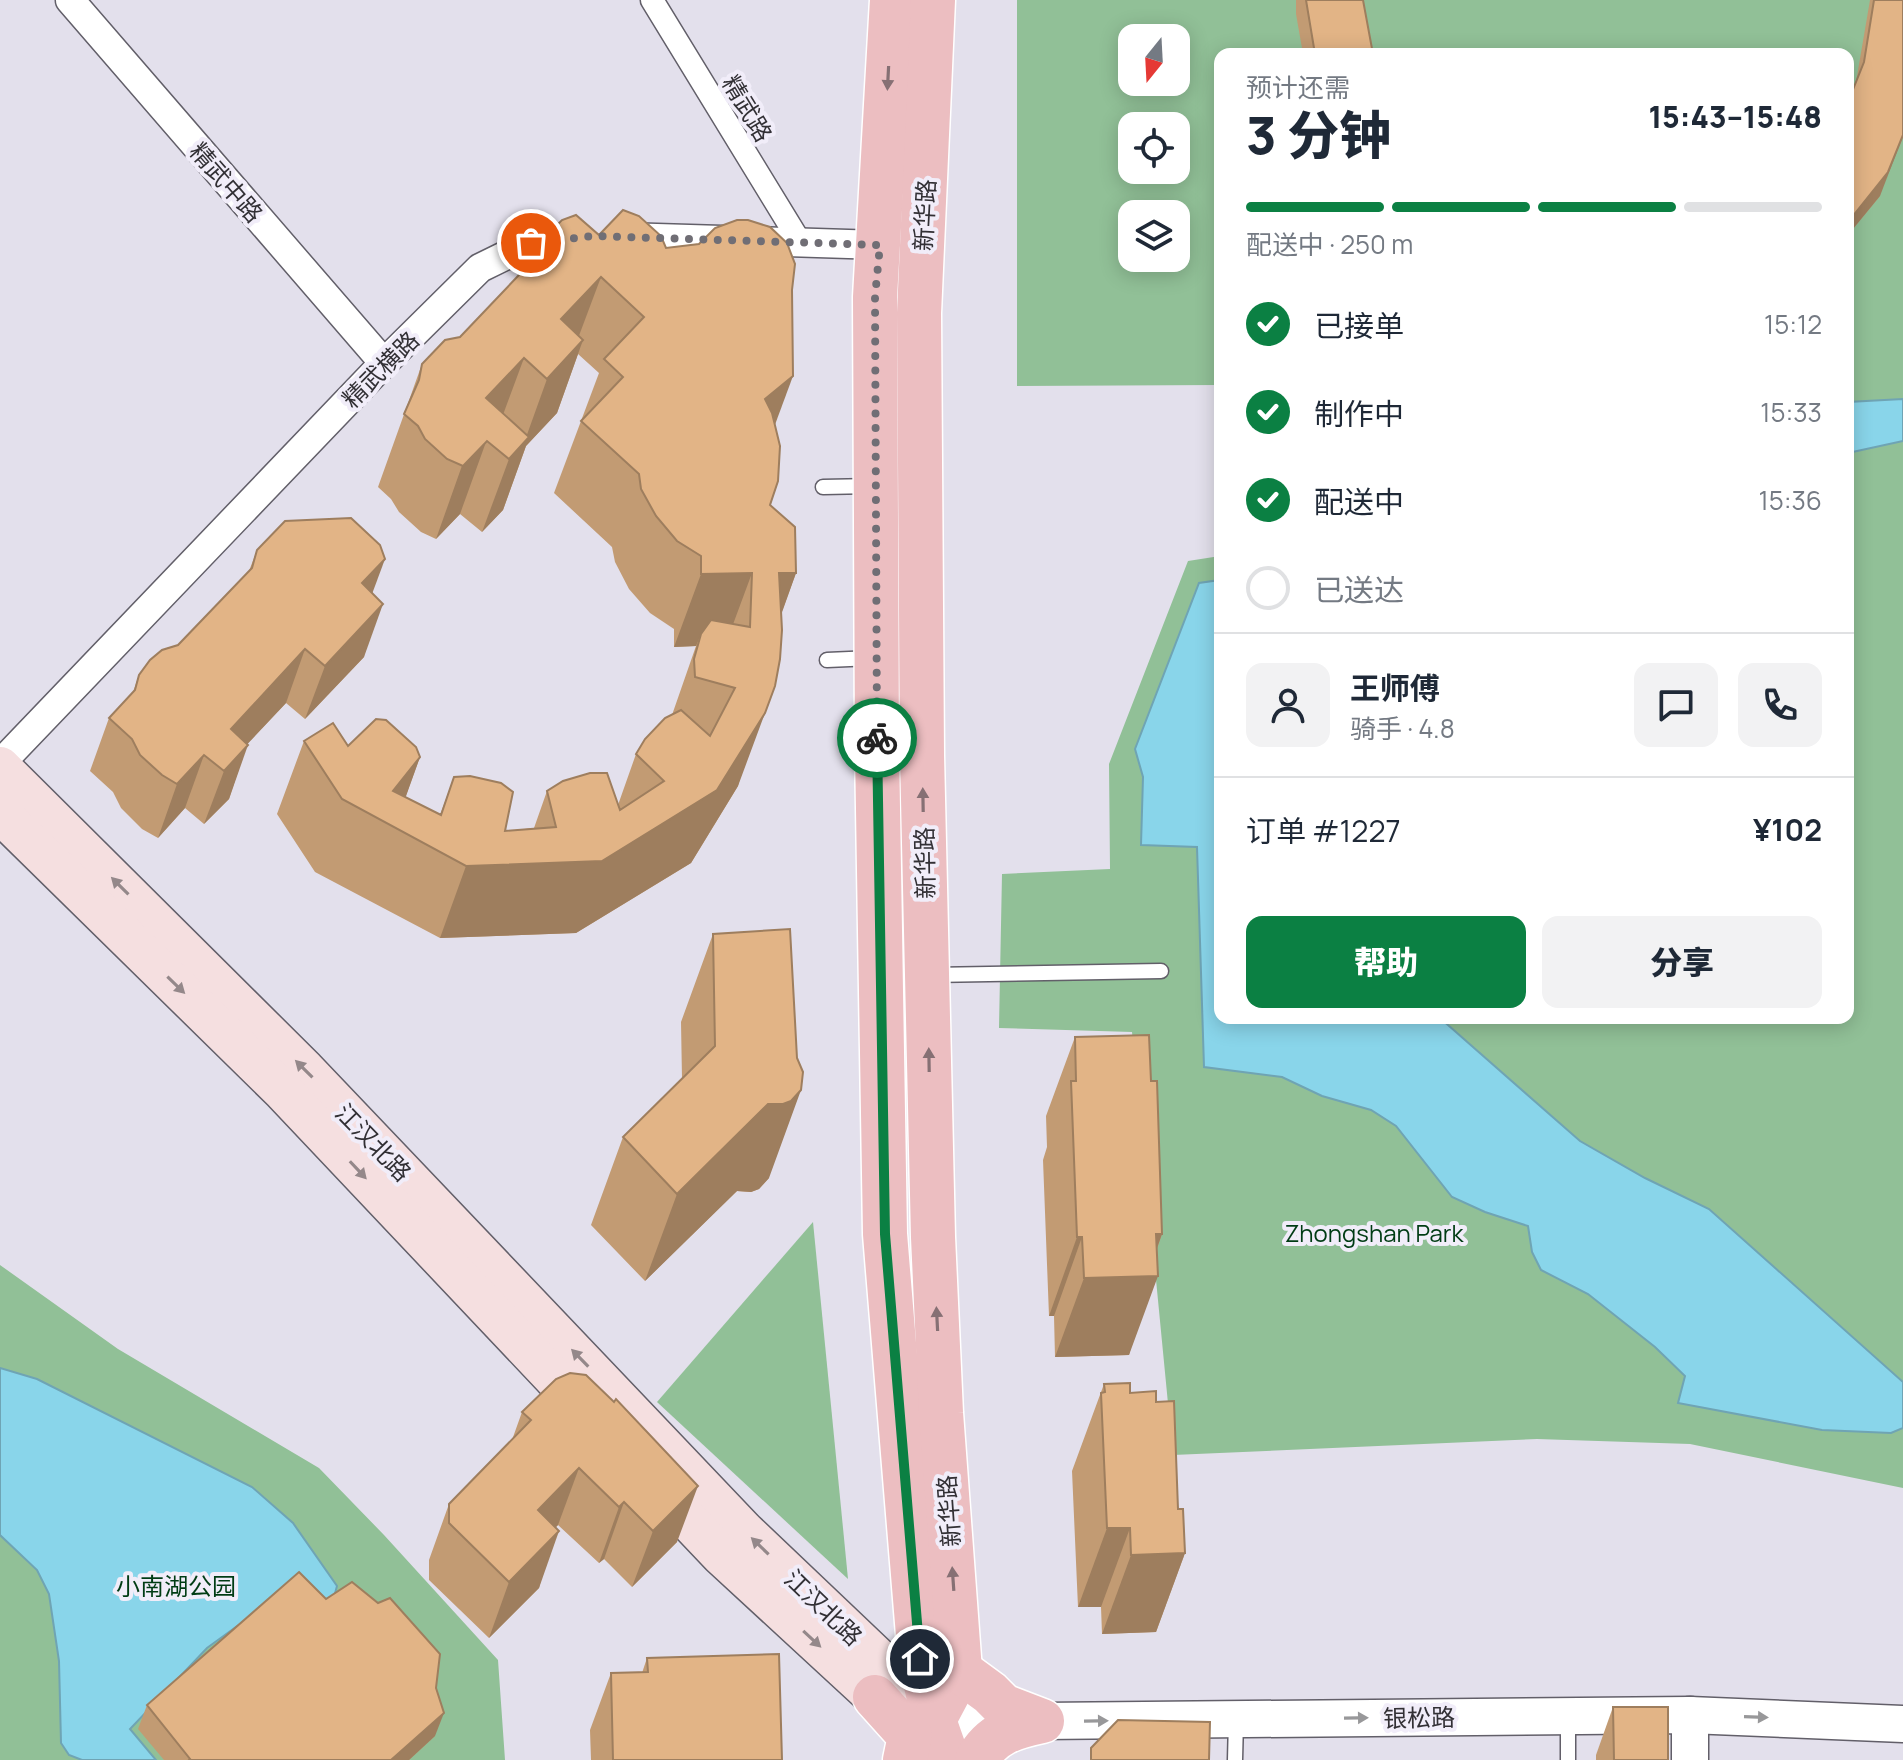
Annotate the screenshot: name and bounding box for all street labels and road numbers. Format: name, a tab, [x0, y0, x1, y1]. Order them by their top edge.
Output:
street label: 精武路	[715, 69, 781, 147]
street label: 精武中路	[183, 135, 271, 229]
street label: 新华路	[906, 178, 942, 252]
street label: 精武横路	[334, 323, 426, 415]
street label: 新华路	[907, 827, 941, 899]
street label: 江汉北路	[329, 1096, 419, 1188]
street label: 新华路	[929, 1474, 967, 1548]
street label: 江汉北路	[778, 1562, 870, 1652]
street label: 银松路	[1383, 1700, 1455, 1734]

